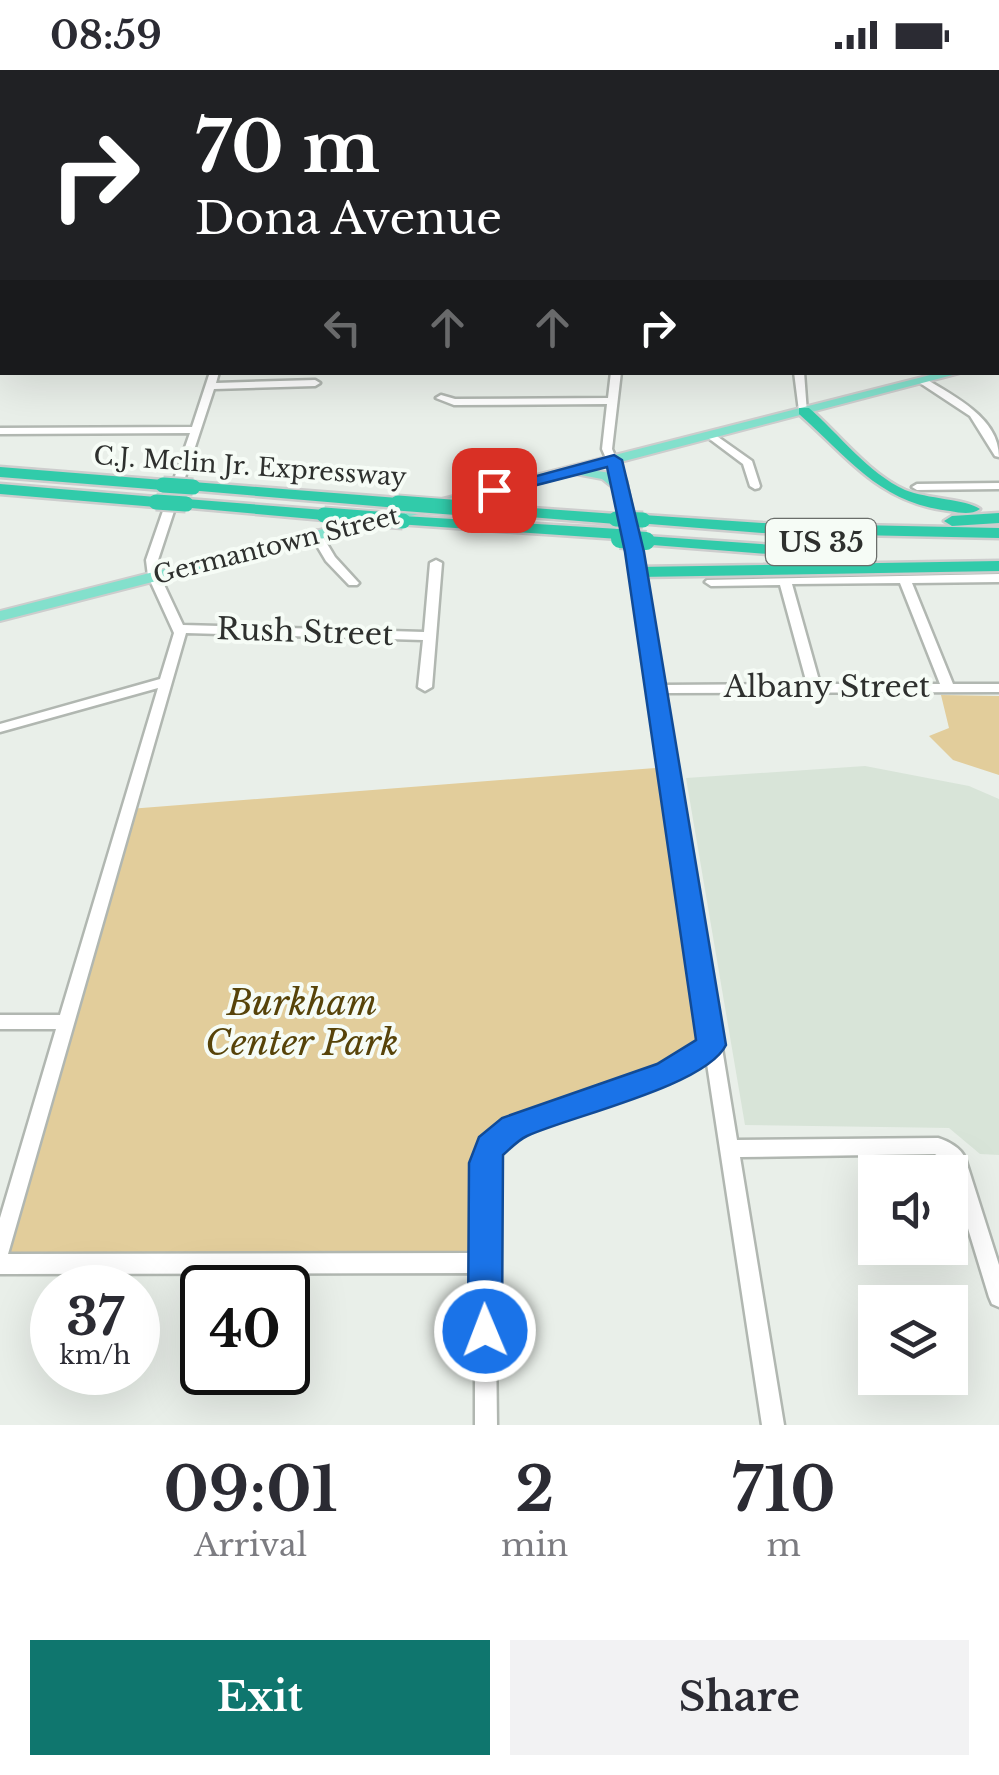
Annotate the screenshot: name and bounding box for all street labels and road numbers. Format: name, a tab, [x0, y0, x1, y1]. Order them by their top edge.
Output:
street label: C.J. Mclin Jr. Expressway	[92, 440, 408, 493]
street label: Germantown Street	[150, 500, 403, 591]
road number: US 35	[766, 519, 876, 565]
street label: Rush Street	[216, 610, 395, 653]
street label: Albany Street	[723, 668, 931, 705]

